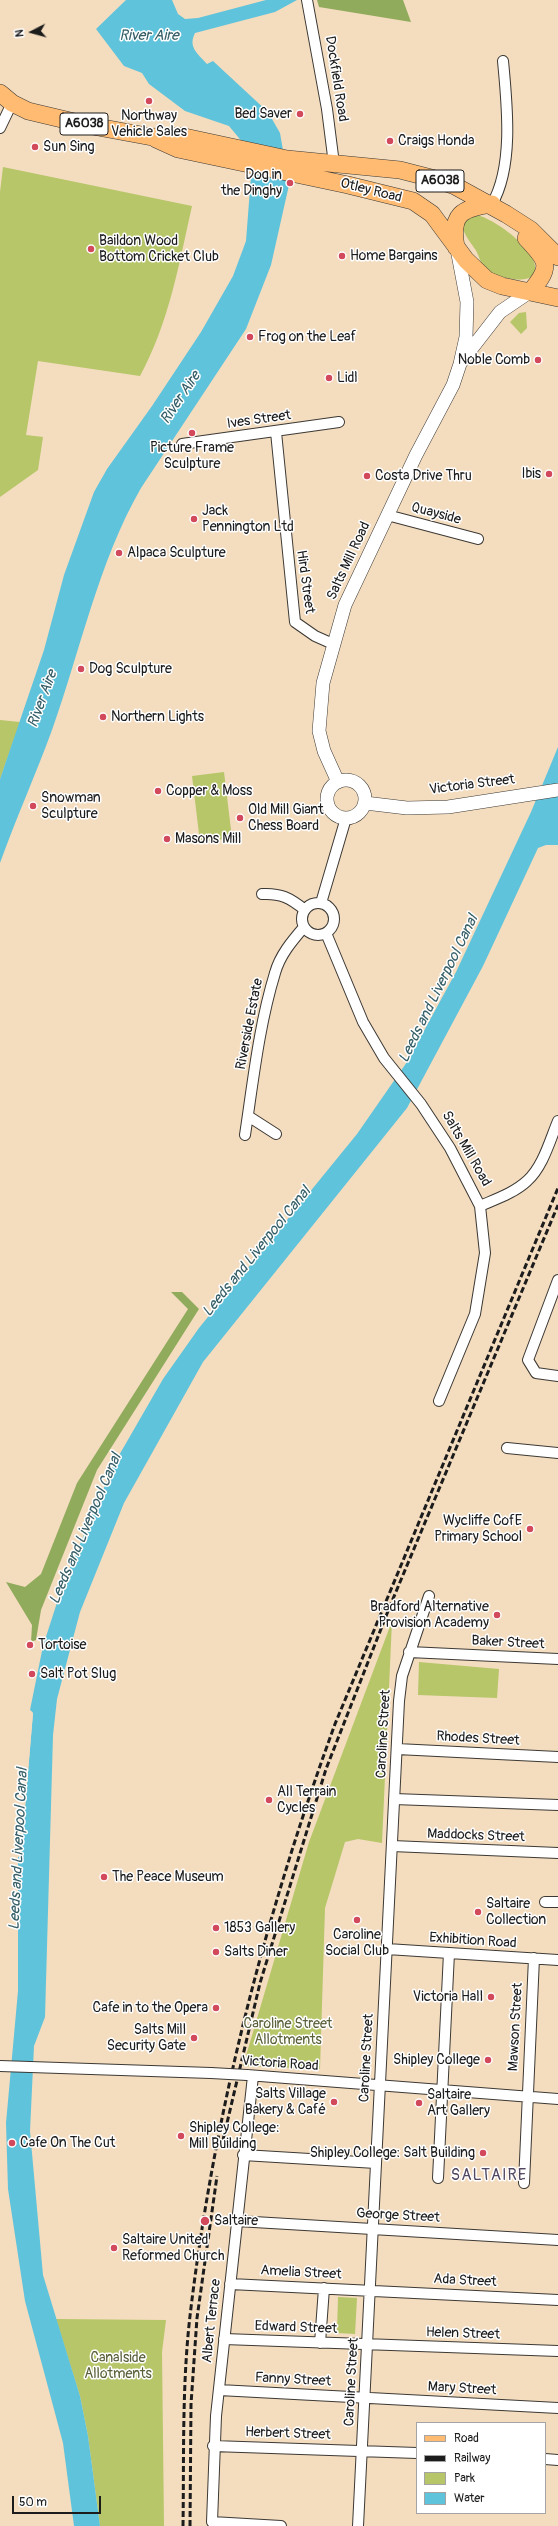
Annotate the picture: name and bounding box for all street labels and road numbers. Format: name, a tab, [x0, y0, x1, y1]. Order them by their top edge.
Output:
street label: Dockfield Road	[321, 35, 351, 123]
road number: A6038	[60, 113, 108, 135]
road number: A6038	[416, 170, 464, 192]
street label: Otley Road	[339, 175, 403, 207]
street label: Ives Street	[226, 407, 292, 433]
street label: Quayside	[409, 499, 463, 529]
street label: Salts Mill Road	[324, 519, 374, 603]
street label: Hird Street	[292, 549, 318, 615]
street label: Victoria Street	[428, 771, 516, 799]
street label: Riverside Estate	[233, 977, 267, 1071]
street label: Salts Mill Road	[438, 1108, 494, 1190]
street label: Baker Street	[471, 1633, 545, 1653]
street label: Caroline Street	[373, 1689, 395, 1779]
street label: Rhodes Street	[436, 1728, 520, 1750]
street label: Maddocks Street	[427, 1826, 525, 1846]
street label: Exhibition Road	[429, 1930, 517, 1952]
street label: Mawson Street	[505, 1982, 527, 2072]
street label: Caroline Street	[356, 2013, 378, 2103]
street label: Victoria Road	[241, 2053, 319, 2075]
street label: George Street	[356, 2205, 440, 2227]
street label: Amelia Street	[260, 2262, 342, 2284]
street label: Ada Street	[433, 2271, 497, 2291]
street label: Albert Terrace	[199, 2278, 225, 2364]
street label: Edward Street	[254, 2318, 338, 2338]
street label: Helen Street	[426, 2324, 500, 2344]
street label: Caroline Street	[341, 2337, 363, 2427]
street label: Fanny Street	[254, 2370, 332, 2390]
street label: Mary Street	[427, 2379, 497, 2399]
street label: Herbert Street	[245, 2424, 331, 2444]

